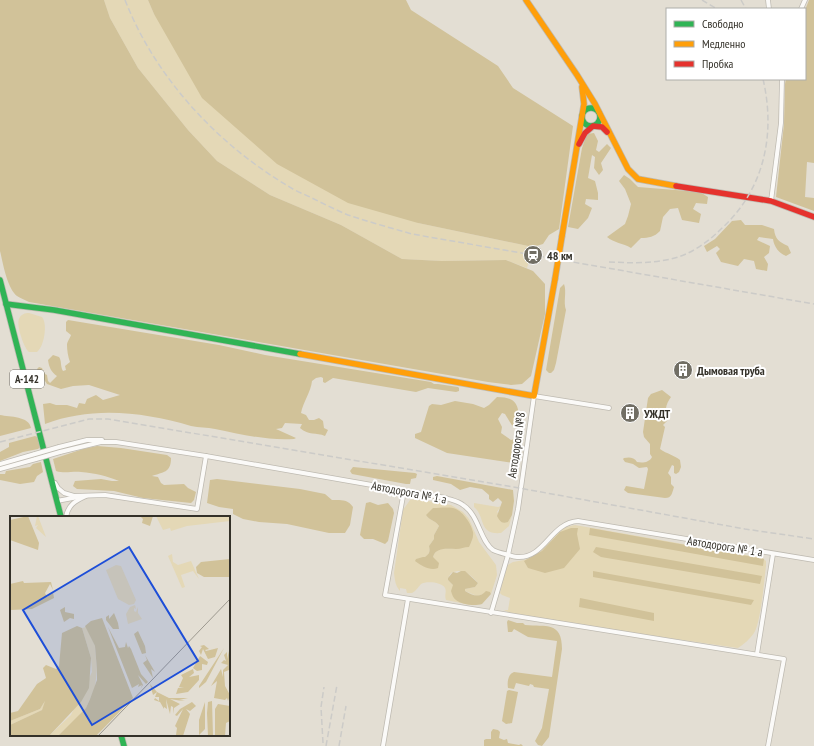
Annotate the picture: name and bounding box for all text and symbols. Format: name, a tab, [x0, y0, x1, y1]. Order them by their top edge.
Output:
legend	[666, 8, 806, 80]
text: Свободно	[702, 16, 744, 31]
text: Медленно	[702, 36, 745, 51]
text: Пробка	[702, 56, 734, 71]
station icon: 48 км	[522, 244, 544, 266]
place label: 48 км	[547, 248, 573, 263]
building icon: Дымовая труба	[672, 359, 694, 381]
place label: Дымовая труба	[697, 363, 765, 378]
road number: А-142	[10, 370, 44, 388]
building icon: УЖДТ	[619, 402, 641, 424]
place label: УЖДТ	[643, 406, 671, 421]
street label: Автодорога №8	[504, 411, 528, 479]
street label: Автодорога № 1 а	[370, 477, 448, 507]
inset map	[10, 516, 230, 736]
street label: Автодорога № 1 а	[686, 533, 764, 559]

